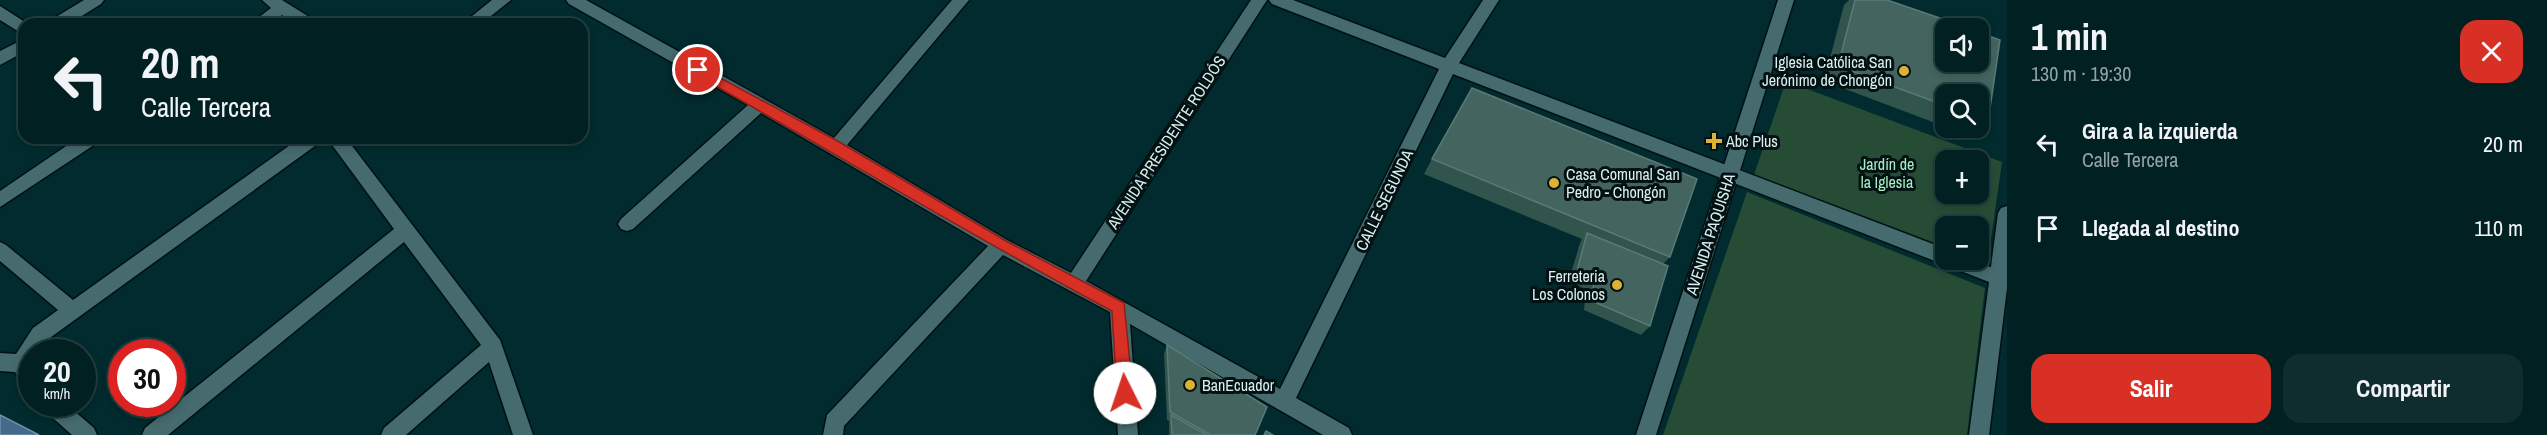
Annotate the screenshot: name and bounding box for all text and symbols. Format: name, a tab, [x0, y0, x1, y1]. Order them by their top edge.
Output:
text: 1 min	[2031, 13, 2108, 61]
map controls	[1935, 18, 1989, 270]
button: sound	[1935, 18, 1989, 72]
button: close	[2460, 20, 2523, 83]
text: 20 m	[141, 35, 220, 91]
icon: left	[42, 42, 120, 120]
pin	[672, 44, 723, 95]
street label: AVENIDA PRESIDENTE ROLDÓS	[1101, 51, 1230, 234]
place label: Iglesia Católica San Jerónimo de Chongón	[1762, 51, 1892, 91]
icon: arrive	[681, 53, 714, 86]
text: 130 m · 19:30	[2031, 60, 2131, 87]
marker: Iglesia Católica San Jerónimo de Chongón	[1897, 64, 1911, 78]
button: search	[1935, 84, 1989, 138]
text: Calle Tercera	[141, 89, 271, 125]
text: Gira a la izquierda	[2082, 116, 2237, 146]
icon: left	[2031, 128, 2064, 161]
text: 20 m	[2483, 129, 2523, 159]
place label: Abc Plus	[1725, 130, 1778, 152]
marker: Abc Plus	[1707, 134, 1721, 148]
street label: CALLE SEGUNDA	[1350, 145, 1418, 254]
text: Calle Tercera	[2082, 146, 2178, 173]
button: +	[1935, 150, 1989, 204]
park label: Jardín de la Iglesia	[1860, 153, 1914, 193]
place label: Casa Comunal San Pedro - Chongón	[1566, 163, 1680, 203]
street label: AVENIDA PAQUISHA	[1680, 170, 1740, 298]
marker: Casa Comunal San Pedro - Chongón	[1547, 176, 1561, 190]
icon: arrive	[2031, 212, 2064, 245]
text: Llegada al destino	[2082, 213, 2239, 243]
text: 110 m	[2474, 213, 2523, 243]
button: −	[1935, 216, 1989, 270]
place label: Ferreteria Los Colonos	[1532, 265, 1606, 305]
marker: Ferreteria Los Colonos	[1610, 278, 1624, 292]
speed limit sign: 30	[108, 339, 186, 417]
text: 20	[43, 351, 71, 391]
button: Salir	[2031, 354, 2271, 423]
button: Compartir	[2283, 354, 2523, 423]
position arrow	[1093, 361, 1157, 425]
place label: BanEcuador	[1202, 374, 1275, 396]
marker: BanEcuador	[1183, 378, 1197, 392]
text: km/h	[44, 383, 70, 404]

